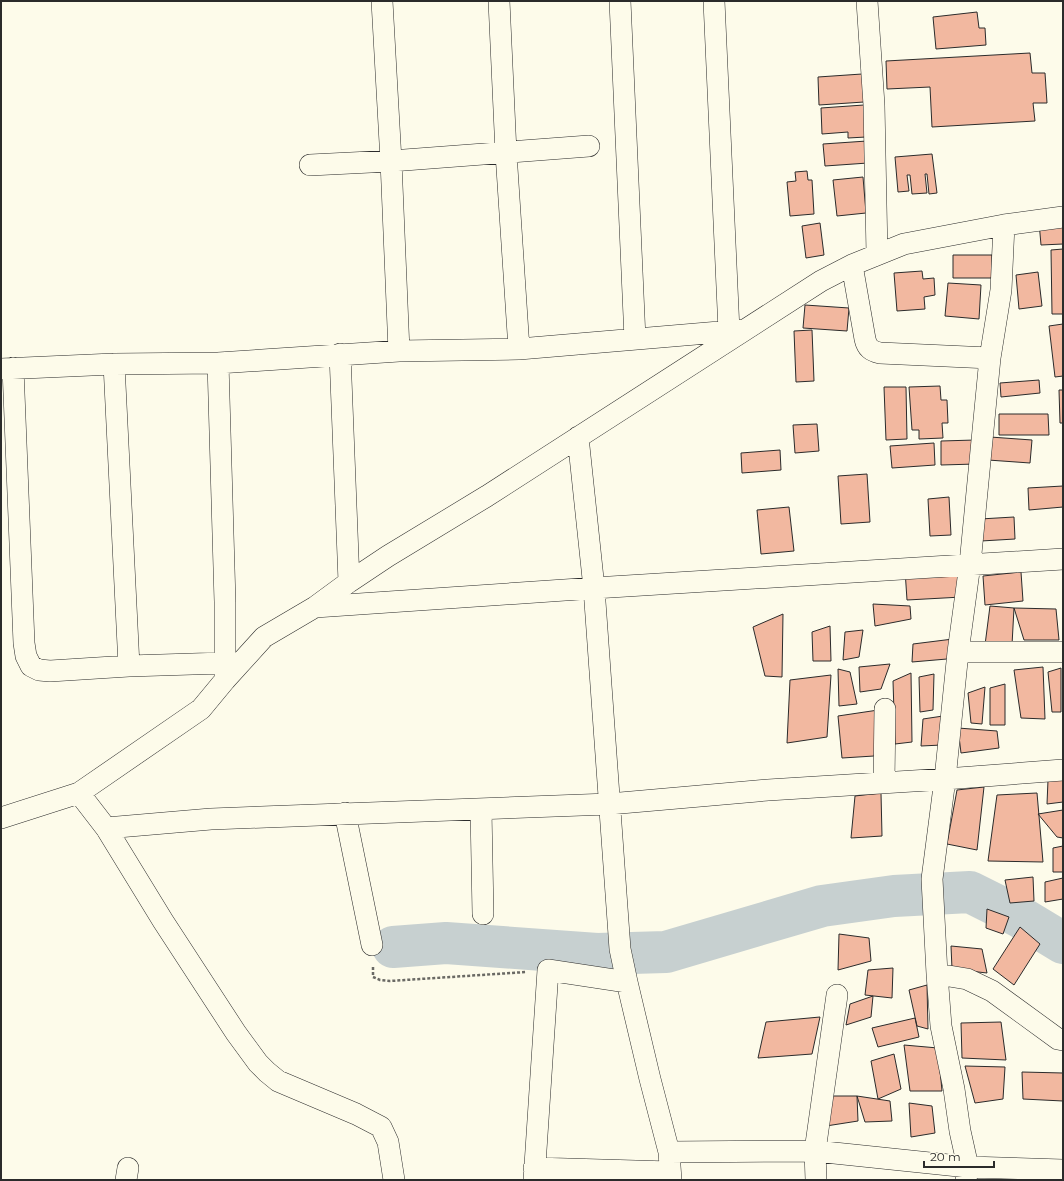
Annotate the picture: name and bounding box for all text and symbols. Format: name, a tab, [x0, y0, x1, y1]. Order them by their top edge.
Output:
scale bar	[924, 1143, 994, 1169]
text: 20 m	[930, 1149, 961, 1164]

